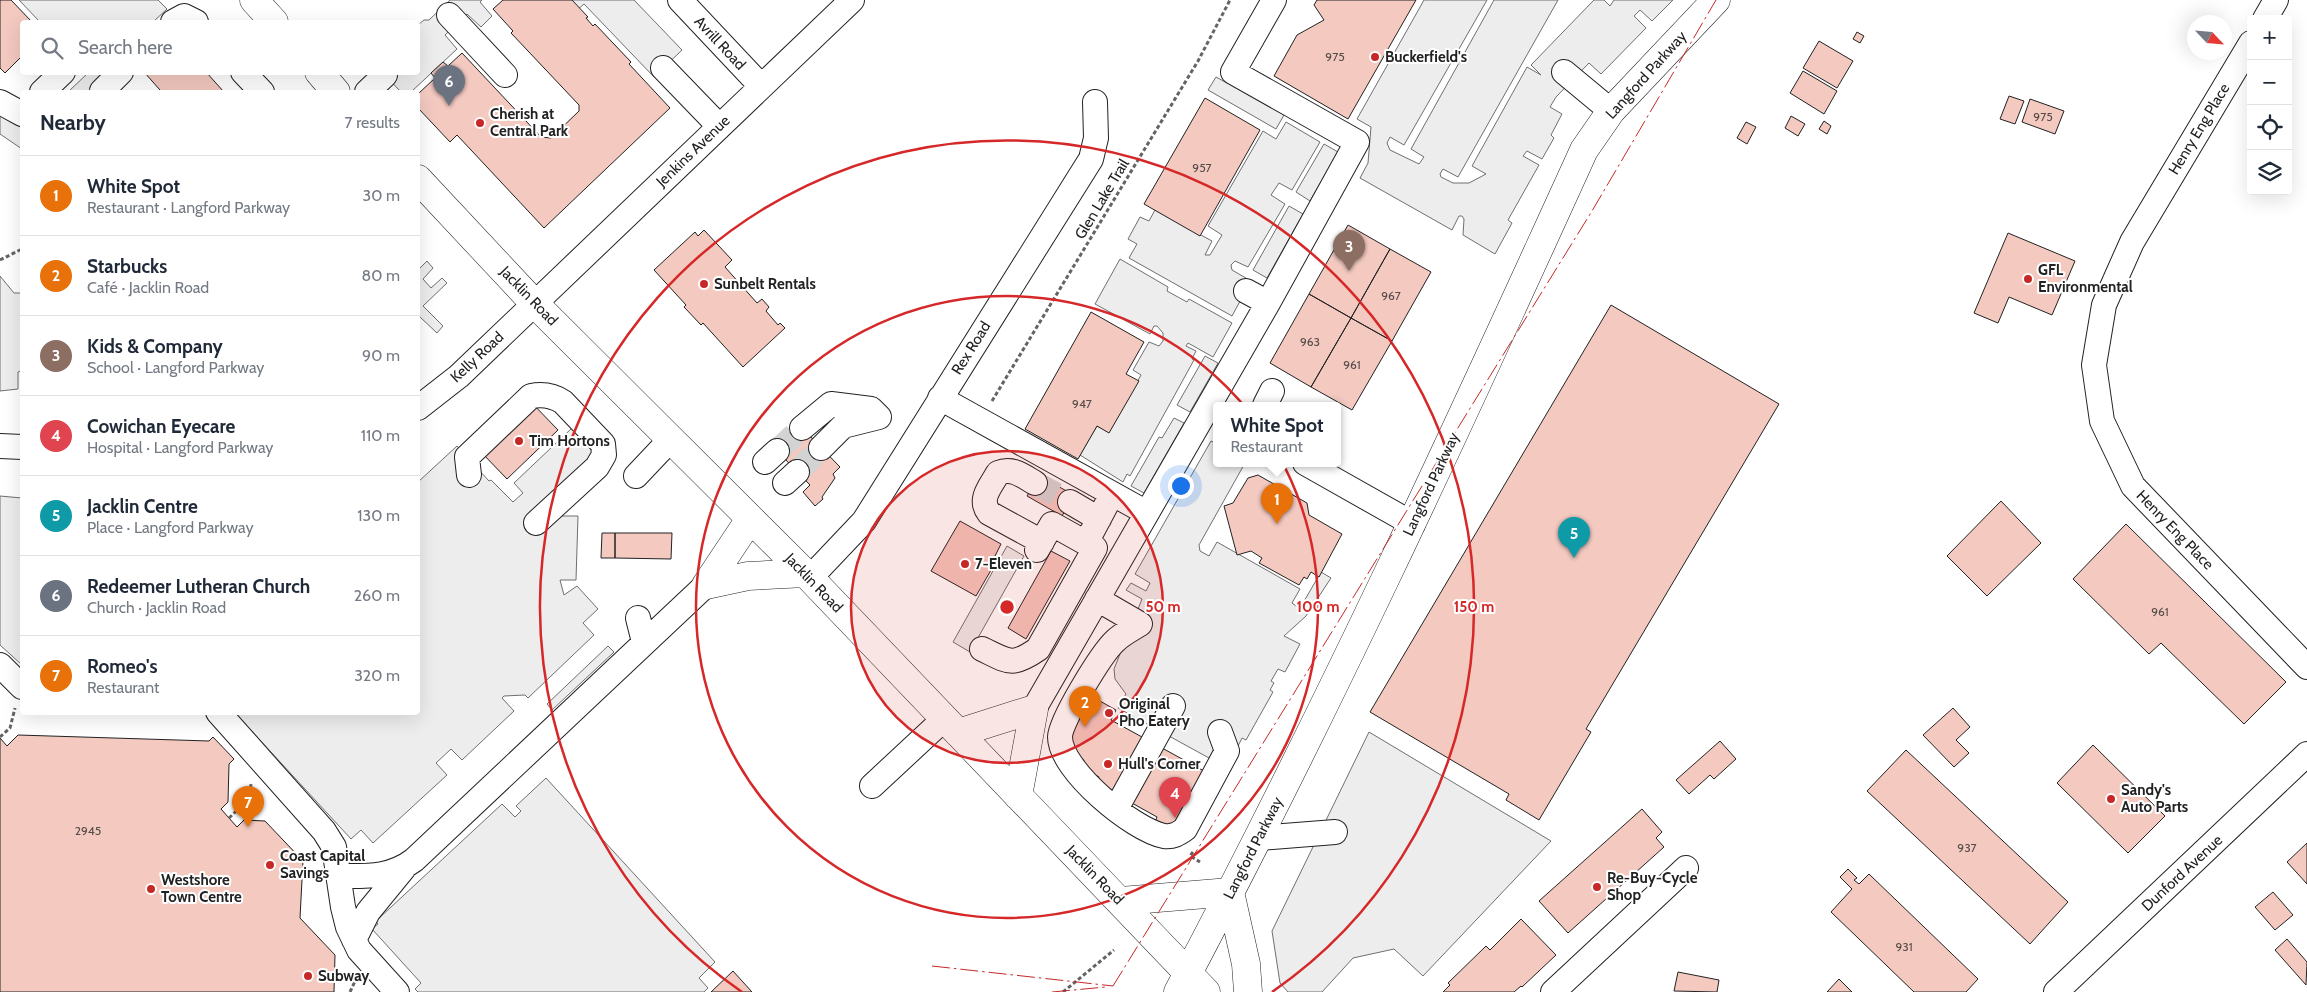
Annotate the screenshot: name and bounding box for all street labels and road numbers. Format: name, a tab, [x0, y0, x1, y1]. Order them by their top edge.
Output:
street label: Avrill Road	[691, 12, 749, 74]
street label: Langford Parkway	[1602, 27, 1691, 123]
street label: Henry Eng Place	[2165, 80, 2233, 178]
street label: Jenkins Avenue	[652, 111, 734, 191]
street label: Glen Lake Trail	[1071, 155, 1133, 242]
street label: Jacklin Road	[496, 262, 562, 329]
street label: Rex Road	[948, 318, 994, 378]
street label: Kelly Road	[447, 328, 507, 386]
street label: Langford Parkway	[1399, 429, 1463, 539]
street label: Henry Eng Place	[2133, 487, 2218, 574]
street label: Jacklin Road	[781, 549, 847, 616]
street label: Langford Parkway	[1220, 794, 1287, 902]
street label: Dunford Avenue	[2138, 831, 2226, 915]
street label: Jacklin Road	[1062, 841, 1128, 908]

